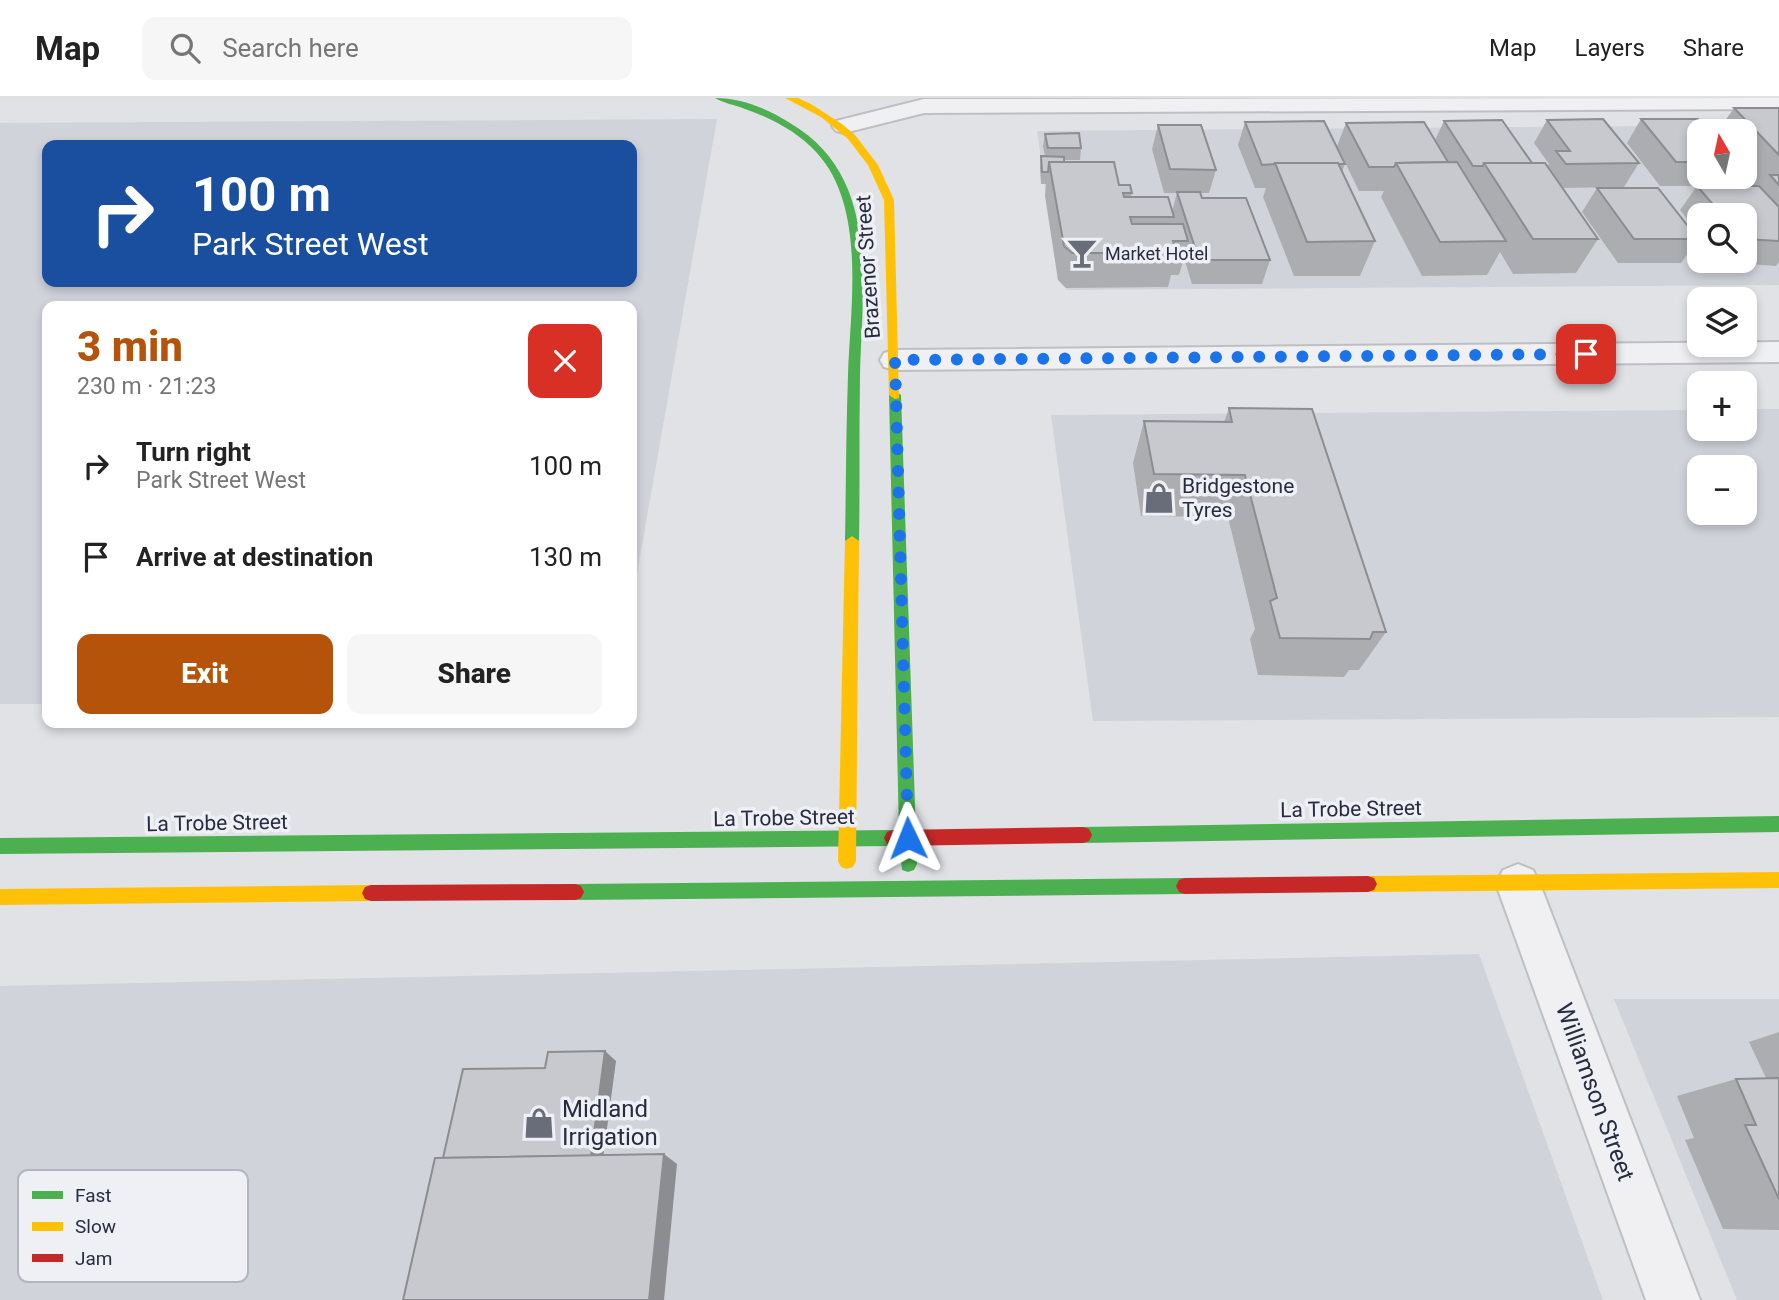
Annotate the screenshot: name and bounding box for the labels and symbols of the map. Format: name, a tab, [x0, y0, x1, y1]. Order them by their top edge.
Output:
north arrow	[1687, 119, 1757, 189]
street label: Brazenor Street	[851, 194, 885, 340]
bar icon: Market Hotel	[1065, 236, 1099, 270]
place label: Market Hotel	[1105, 243, 1208, 264]
pin	[1556, 324, 1616, 384]
place label: Bridgestone Tyres	[1182, 474, 1294, 522]
shop icon: Bridgestone Tyres	[1142, 481, 1176, 515]
street label: La Trobe Street	[1280, 796, 1422, 822]
position arrow	[871, 801, 945, 875]
street label: La Trobe Street	[713, 805, 855, 831]
street label: La Trobe Street	[146, 810, 288, 836]
street label: Williamson Street	[1550, 999, 1640, 1185]
place label: Midland Irrigation	[562, 1095, 658, 1151]
shop icon: Midland Irrigation	[522, 1106, 556, 1140]
legend	[18, 1170, 248, 1282]
text: Fast	[75, 1184, 112, 1207]
text: Slow	[75, 1215, 116, 1238]
text: Jam	[75, 1247, 112, 1270]

